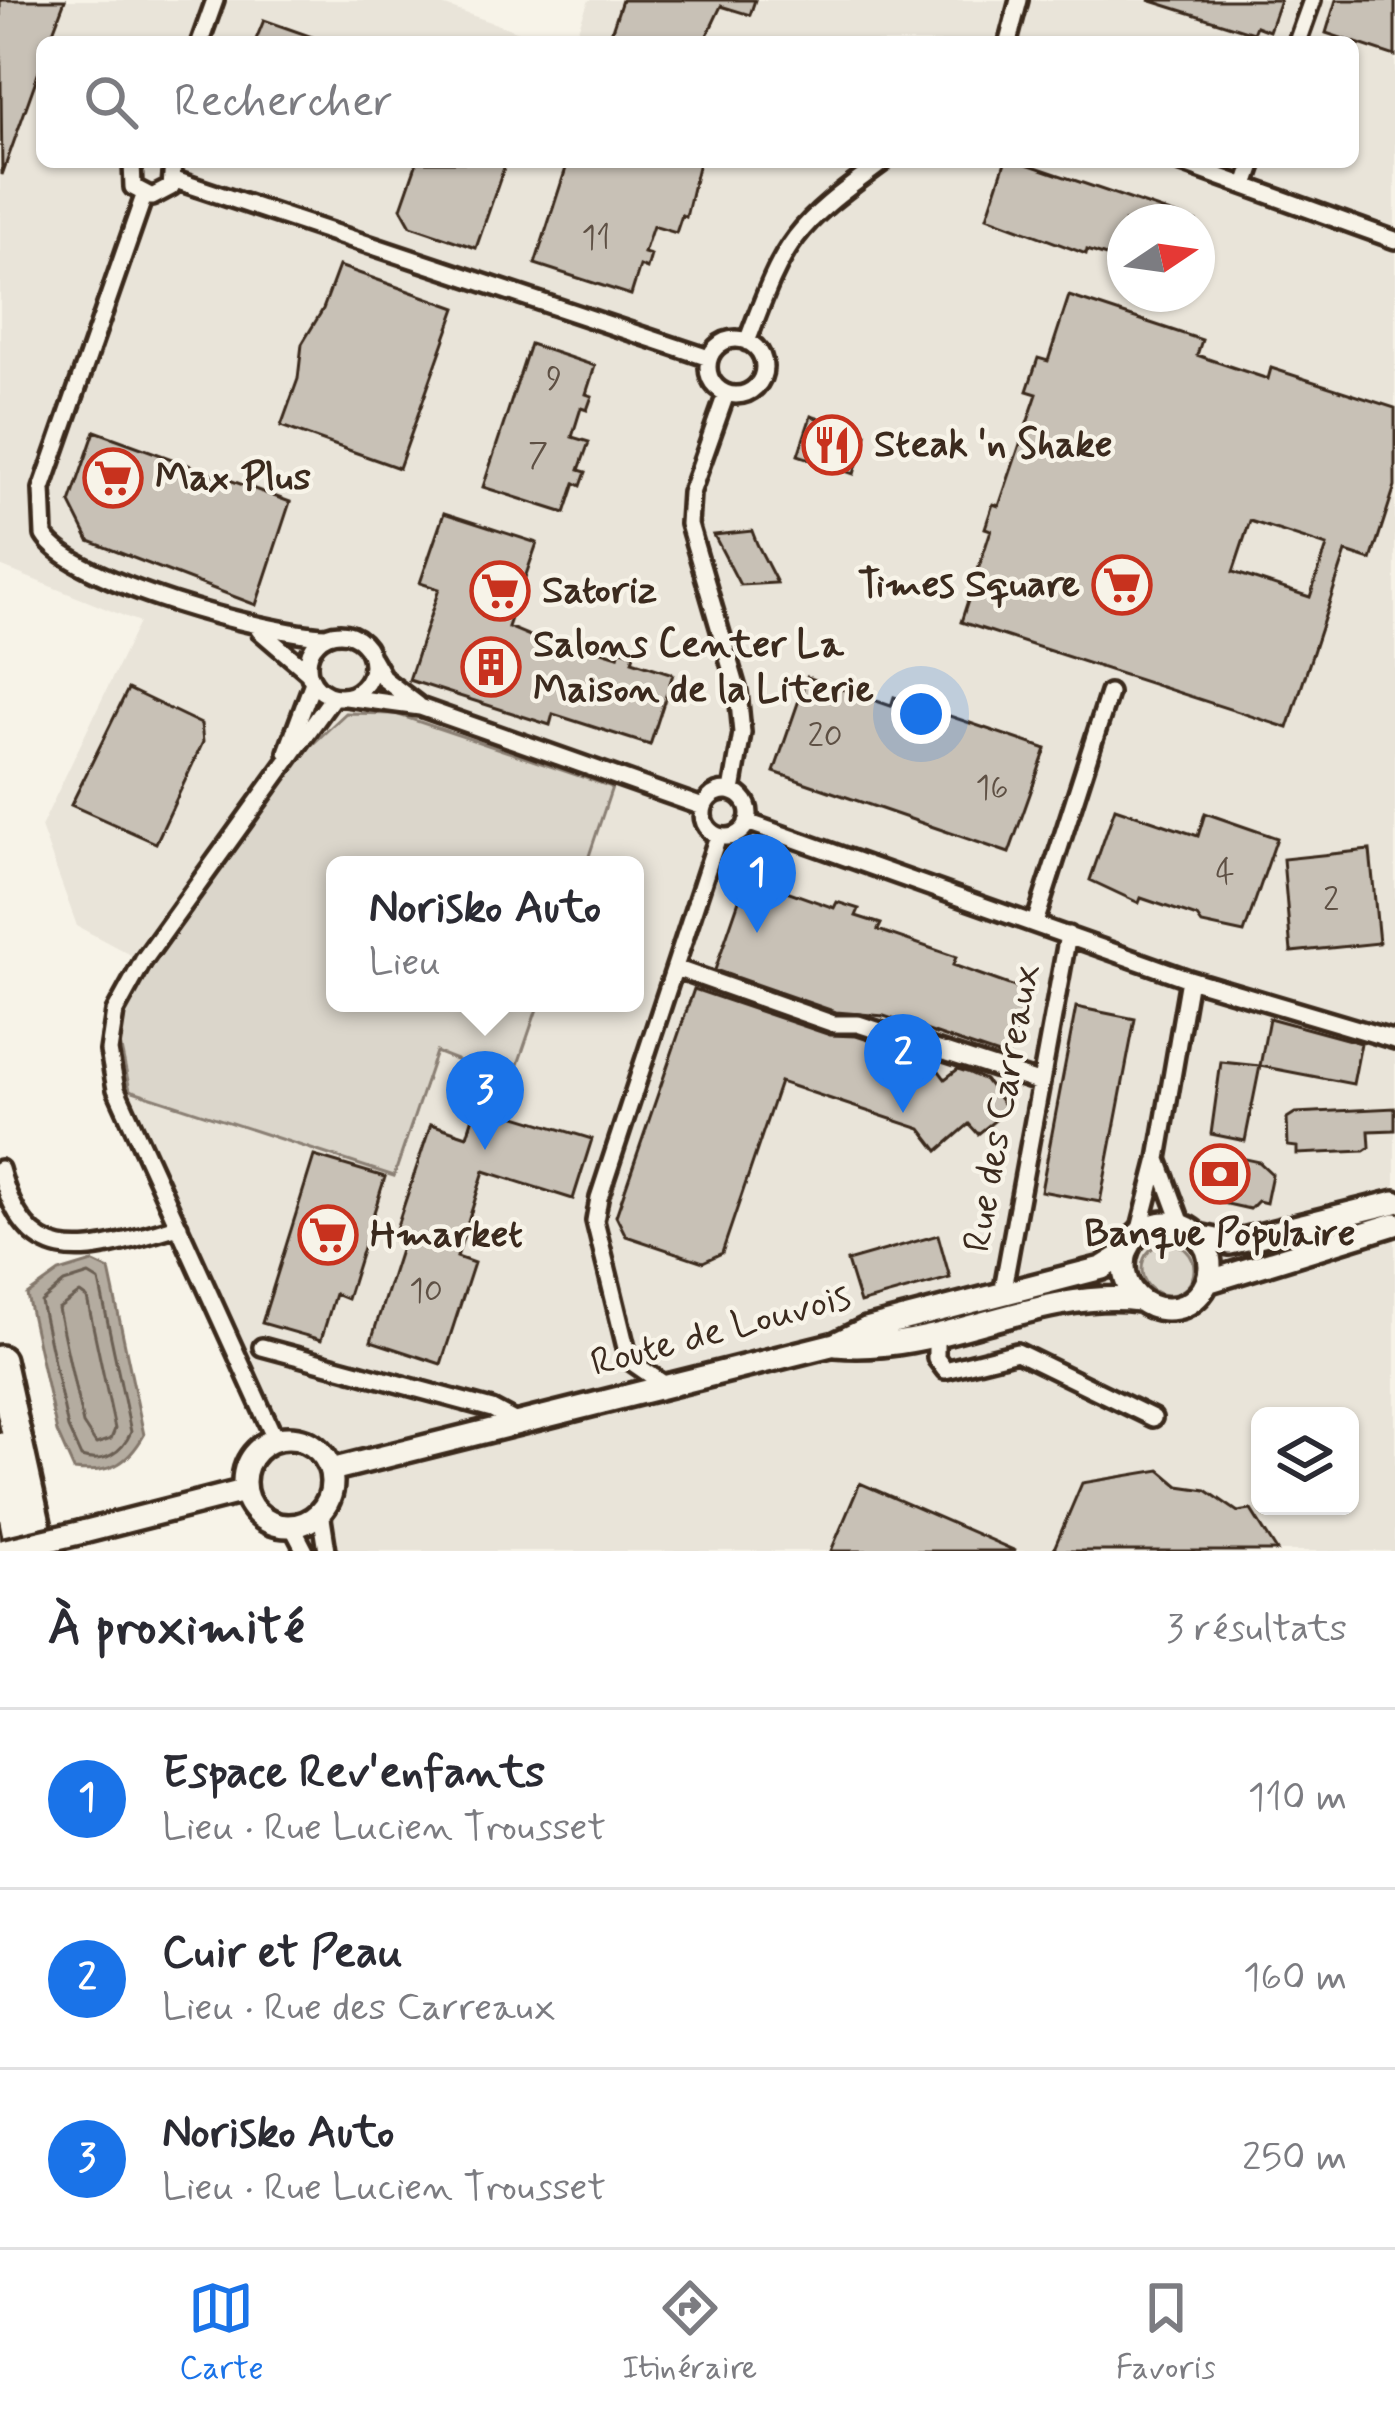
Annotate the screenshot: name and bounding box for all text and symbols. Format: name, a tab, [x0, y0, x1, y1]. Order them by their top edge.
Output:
search box	[36, 36, 1359, 168]
icon: search	[78, 69, 144, 135]
text: Rechercher	[174, 73, 393, 132]
north arrow	[1107, 204, 1215, 312]
house number: 11	[582, 217, 610, 261]
house number: 9	[546, 358, 562, 402]
restaurant icon: Steak 'n Shake	[801, 414, 863, 476]
place label: Steak 'n Shake	[874, 420, 1113, 471]
house number: 7	[528, 434, 548, 478]
supermarket icon: Max Plus	[82, 447, 144, 509]
place label: Max Plus	[155, 453, 311, 504]
supermarket icon: Times Square	[1091, 554, 1153, 616]
supermarket icon: Satoriz	[469, 560, 531, 622]
place label: Times Square	[858, 560, 1080, 611]
place label: Satoriz	[542, 566, 657, 617]
place label: Salons Center La Maison de la Literie	[533, 620, 874, 716]
building icon: Salons Center La Maison de la Literie	[460, 636, 522, 698]
your location	[891, 684, 951, 744]
house number: 20	[807, 715, 843, 759]
house number: 16	[976, 767, 1009, 811]
pin: 1	[718, 834, 796, 933]
house number: 4	[1215, 851, 1235, 895]
popup	[326, 856, 644, 1012]
text: Norisko Auto	[369, 879, 601, 938]
house number: 2	[1323, 879, 1339, 923]
text: Lieu	[369, 938, 441, 989]
street label: Rue des Carreaux	[953, 960, 1053, 1256]
pin: 2	[864, 1014, 942, 1113]
pin: 3	[446, 1051, 524, 1150]
bank icon: Banque Populaire	[1189, 1143, 1251, 1205]
supermarket icon: Hmarket	[297, 1204, 359, 1266]
place label: Banque Populaire	[1084, 1209, 1356, 1260]
place label: Hmarket	[370, 1210, 523, 1261]
house number: 10	[409, 1270, 443, 1314]
street label: Route de Louvois	[585, 1272, 857, 1390]
map controls	[1251, 1407, 1359, 1515]
button: layers	[1251, 1407, 1359, 1515]
text: À proximité	[48, 1596, 304, 1662]
text: 3 résultats	[1166, 1604, 1347, 1655]
text: Espace Rev'enfants	[162, 1744, 545, 1803]
text: 1	[78, 1773, 96, 1824]
text: 110 m	[1248, 1773, 1347, 1824]
text: Lieu · Rue Lucien Trousset	[162, 1803, 606, 1854]
text: Cuir et Peau	[162, 1924, 403, 1983]
text: 2	[77, 1953, 97, 2004]
text: 160 m	[1243, 1953, 1347, 2004]
text: Lieu · Rue des Carreaux	[162, 1983, 555, 2034]
text: Norisko Auto	[162, 2104, 394, 2163]
text: 3	[78, 2133, 96, 2184]
text: 250 m	[1242, 2133, 1347, 2184]
text: Lieu · Rue Lucien Trousset	[162, 2163, 606, 2214]
tab: Carte	[179, 2275, 264, 2391]
tab: Itinéraire	[622, 2275, 757, 2391]
tab: Favoris	[1116, 2275, 1216, 2391]

